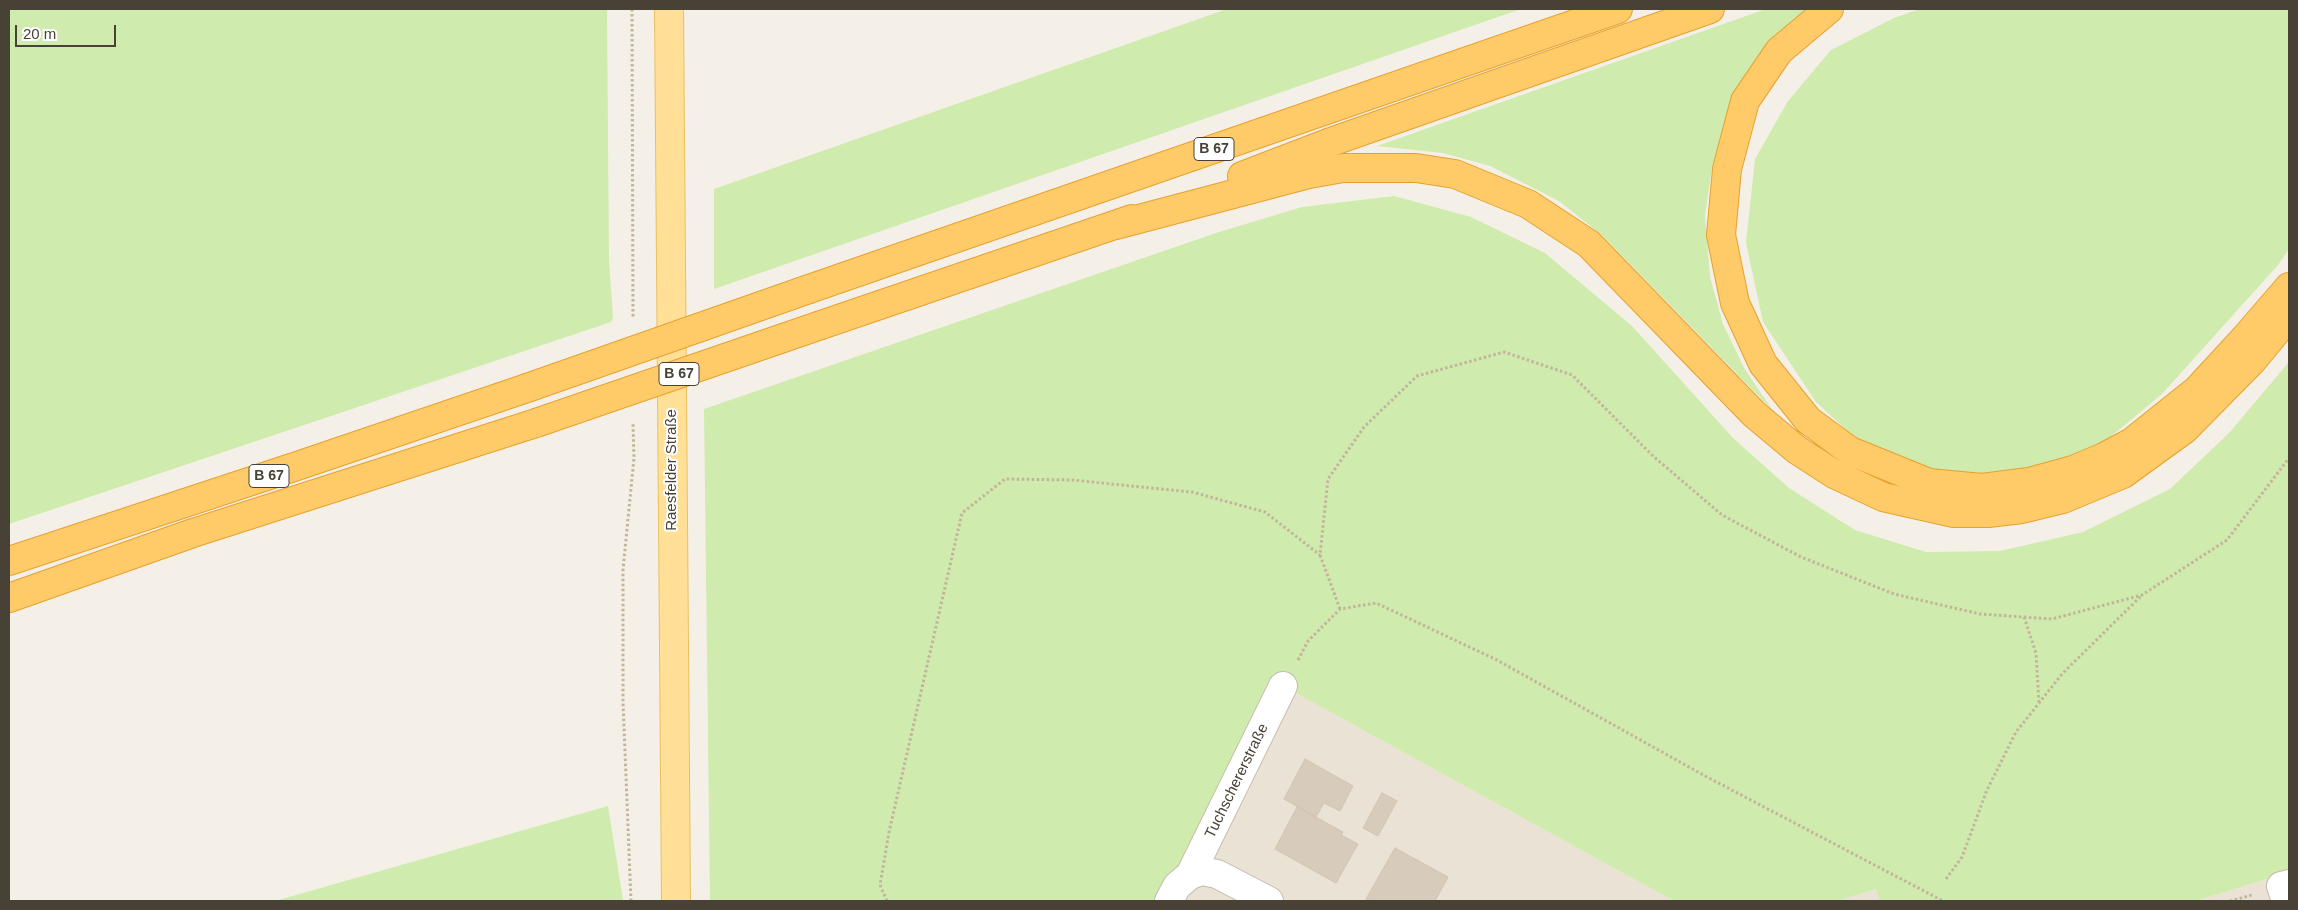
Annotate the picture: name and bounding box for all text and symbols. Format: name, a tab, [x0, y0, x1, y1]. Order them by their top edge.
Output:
scale bar	[18, 15, 119, 47]
text: 20 m	[23, 25, 56, 42]
road number: B 67	[1194, 138, 1234, 160]
road number: B 67	[659, 362, 699, 386]
street label: Raesfelder Straße	[663, 409, 681, 531]
road number: B 67	[249, 464, 289, 488]
street label: Tuchschererstraße	[1201, 721, 1273, 841]

